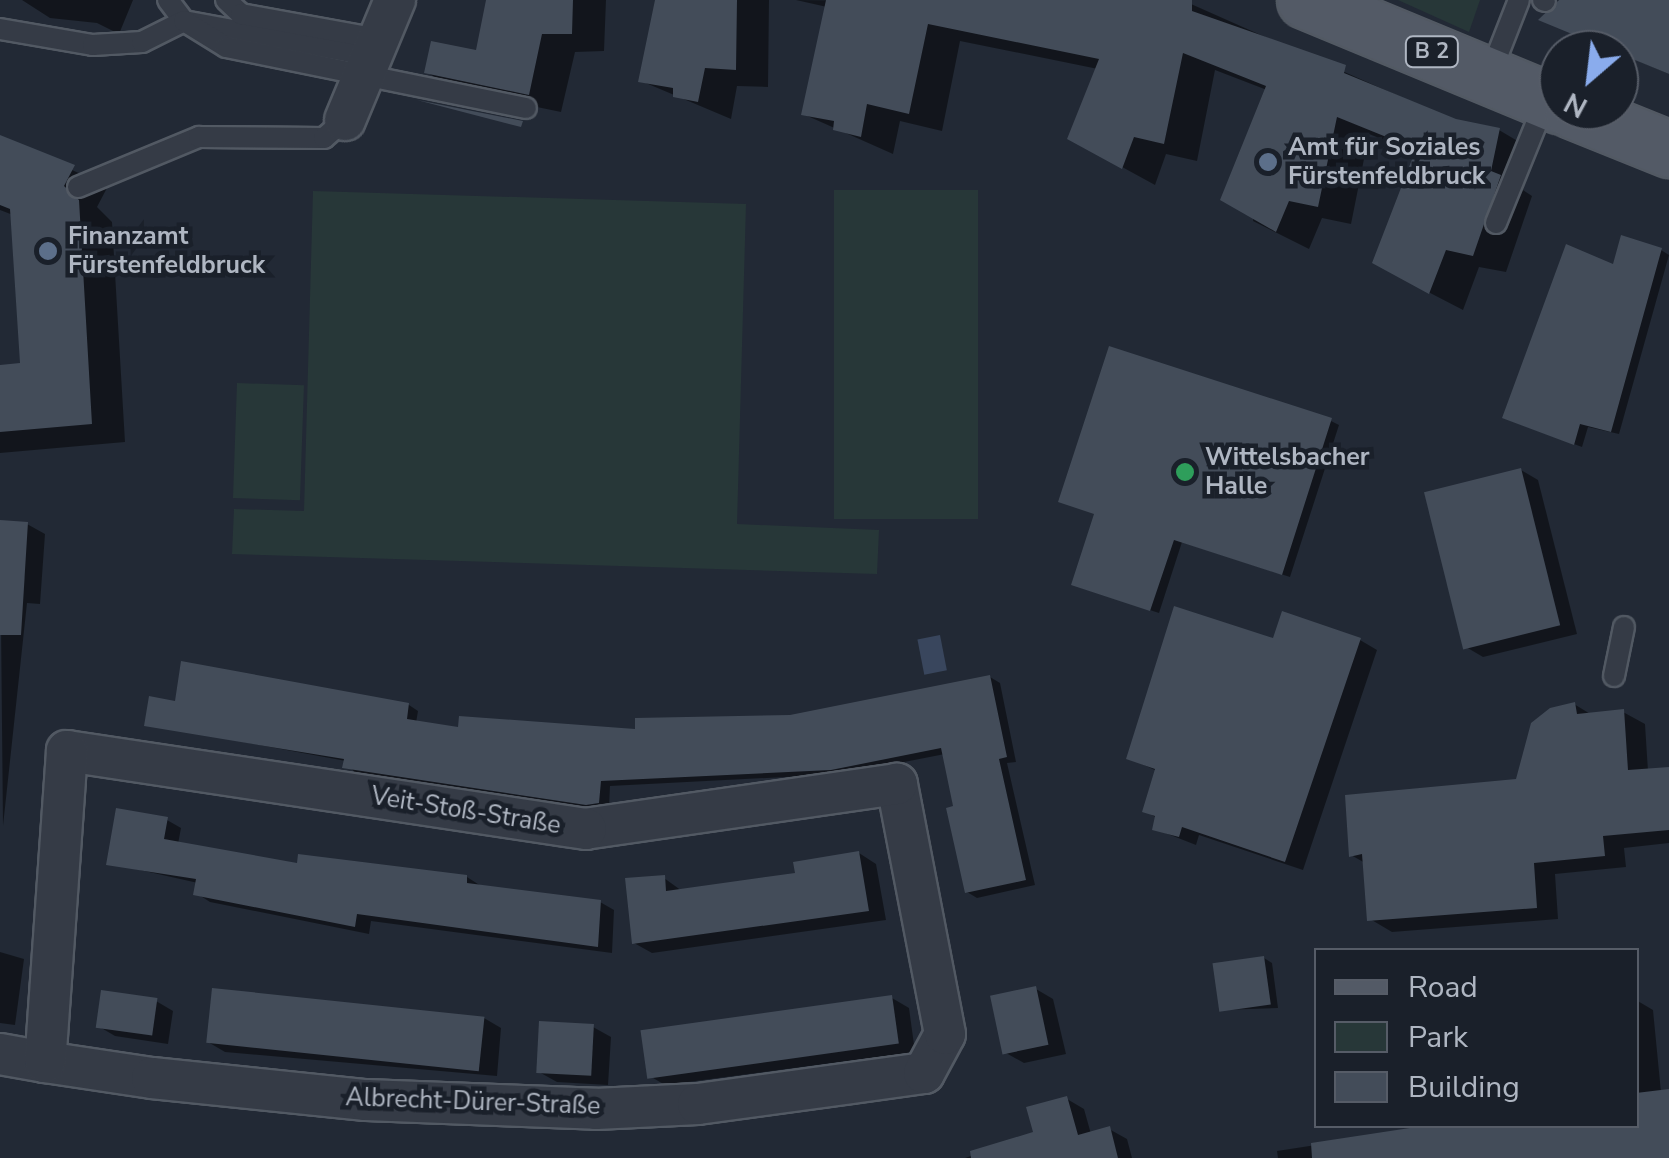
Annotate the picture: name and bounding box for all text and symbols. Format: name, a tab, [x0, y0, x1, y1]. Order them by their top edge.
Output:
north arrow	[1539, 30, 1639, 130]
road number: B 2	[1404, 35, 1460, 69]
text: N	[1558, 83, 1594, 126]
place label: Amt für Soziales Fürstenfeldbruck	[1288, 133, 1485, 192]
marker: Amt für Soziales Fürstenfeldbruck	[1257, 151, 1279, 173]
place label: Finanzamt Fürstenfeldbruck	[68, 222, 265, 281]
marker: Finanzamt Fürstenfeldbruck	[37, 240, 59, 262]
place label: Wittelsbacher Halle	[1205, 443, 1370, 502]
marker: Wittelsbacher Halle	[1174, 461, 1196, 483]
street label: Veit-Stoß-Straße	[369, 781, 563, 841]
legend	[1314, 948, 1639, 1128]
text: Road	[1408, 967, 1478, 1008]
text: Park	[1408, 1017, 1468, 1058]
text: Building	[1408, 1067, 1520, 1108]
street label: Albrecht-Dürer-Straße	[345, 1083, 601, 1121]

